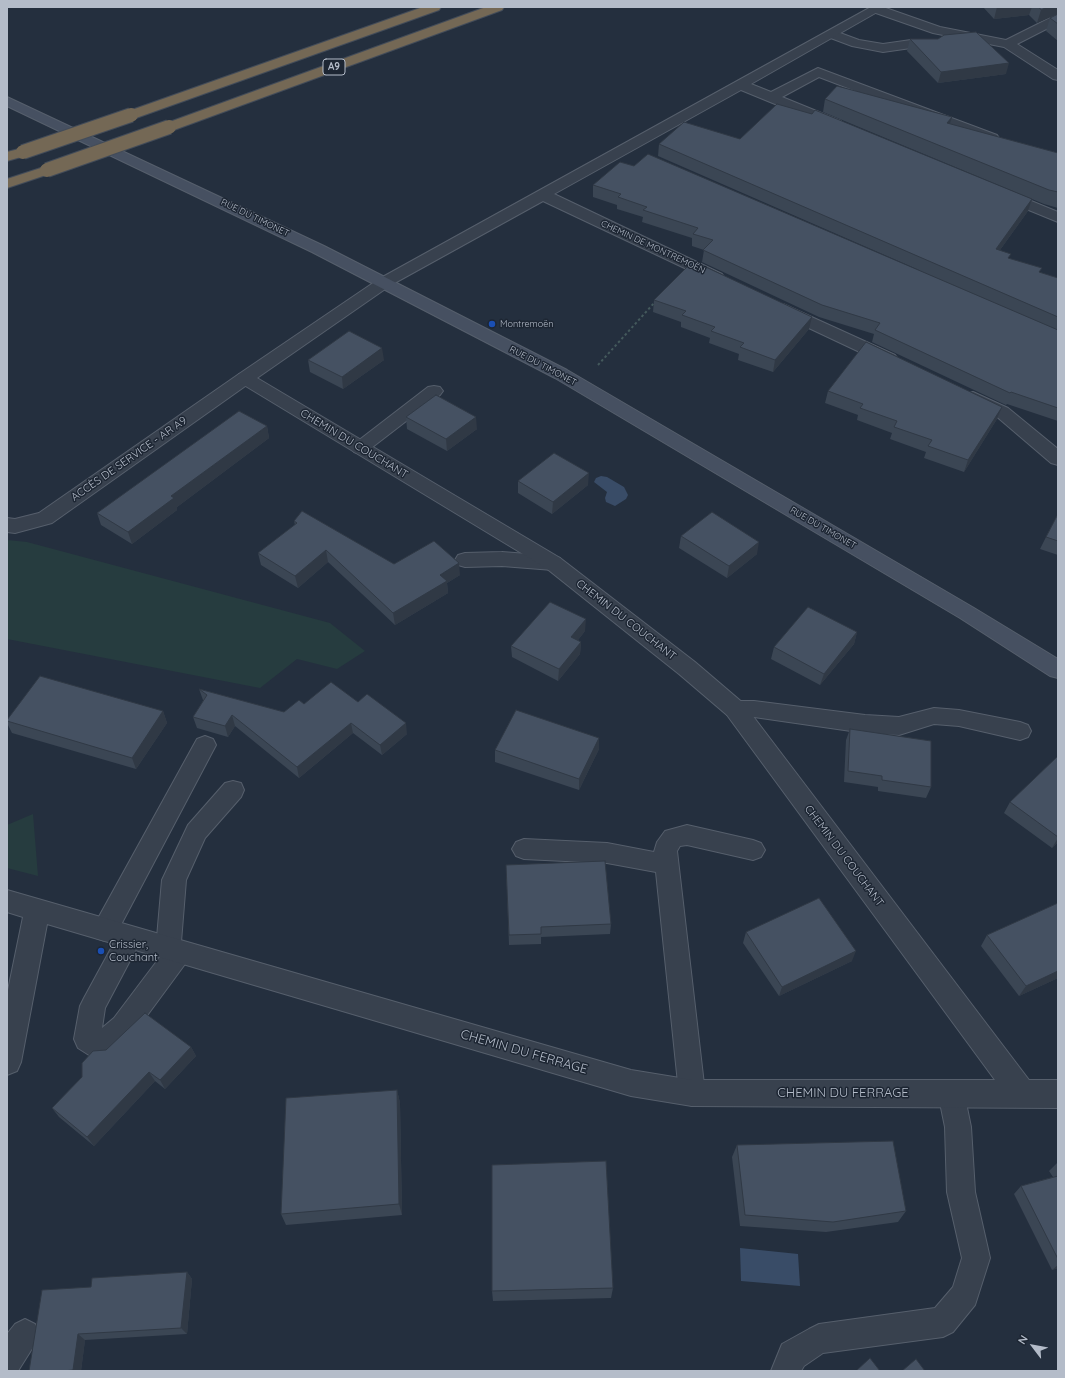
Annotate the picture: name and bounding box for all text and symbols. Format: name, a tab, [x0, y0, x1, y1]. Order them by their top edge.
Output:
road number: A9	[323, 59, 345, 75]
street label: RUE DU TIMONET	[219, 197, 291, 239]
street label: CHEMIN DE MONTREMOËN	[599, 218, 707, 276]
marker: Montremoën	[487, 319, 497, 329]
place label: Montremoën	[500, 319, 553, 329]
street label: RUE DU TIMONET	[508, 344, 578, 388]
street label: CHEMIN DU COUCHANT	[298, 407, 410, 481]
street label: ACCÈS DE SERVICE - AR A9	[69, 414, 189, 504]
street label: RUE DU TIMONET	[788, 505, 858, 551]
street label: CHEMIN DU COUCHANT	[573, 577, 679, 663]
street label: CHEMIN DU COUCHANT	[802, 803, 886, 909]
place label: Crissier, Couchant	[109, 938, 158, 964]
marker: Crissier, Couchant	[96, 946, 106, 956]
street label: CHEMIN DU FERRAGE	[459, 1026, 589, 1078]
street label: CHEMIN DU FERRAGE	[777, 1085, 909, 1101]
north arrow	[1013, 1326, 1053, 1366]
text: N	[1015, 1332, 1031, 1347]

